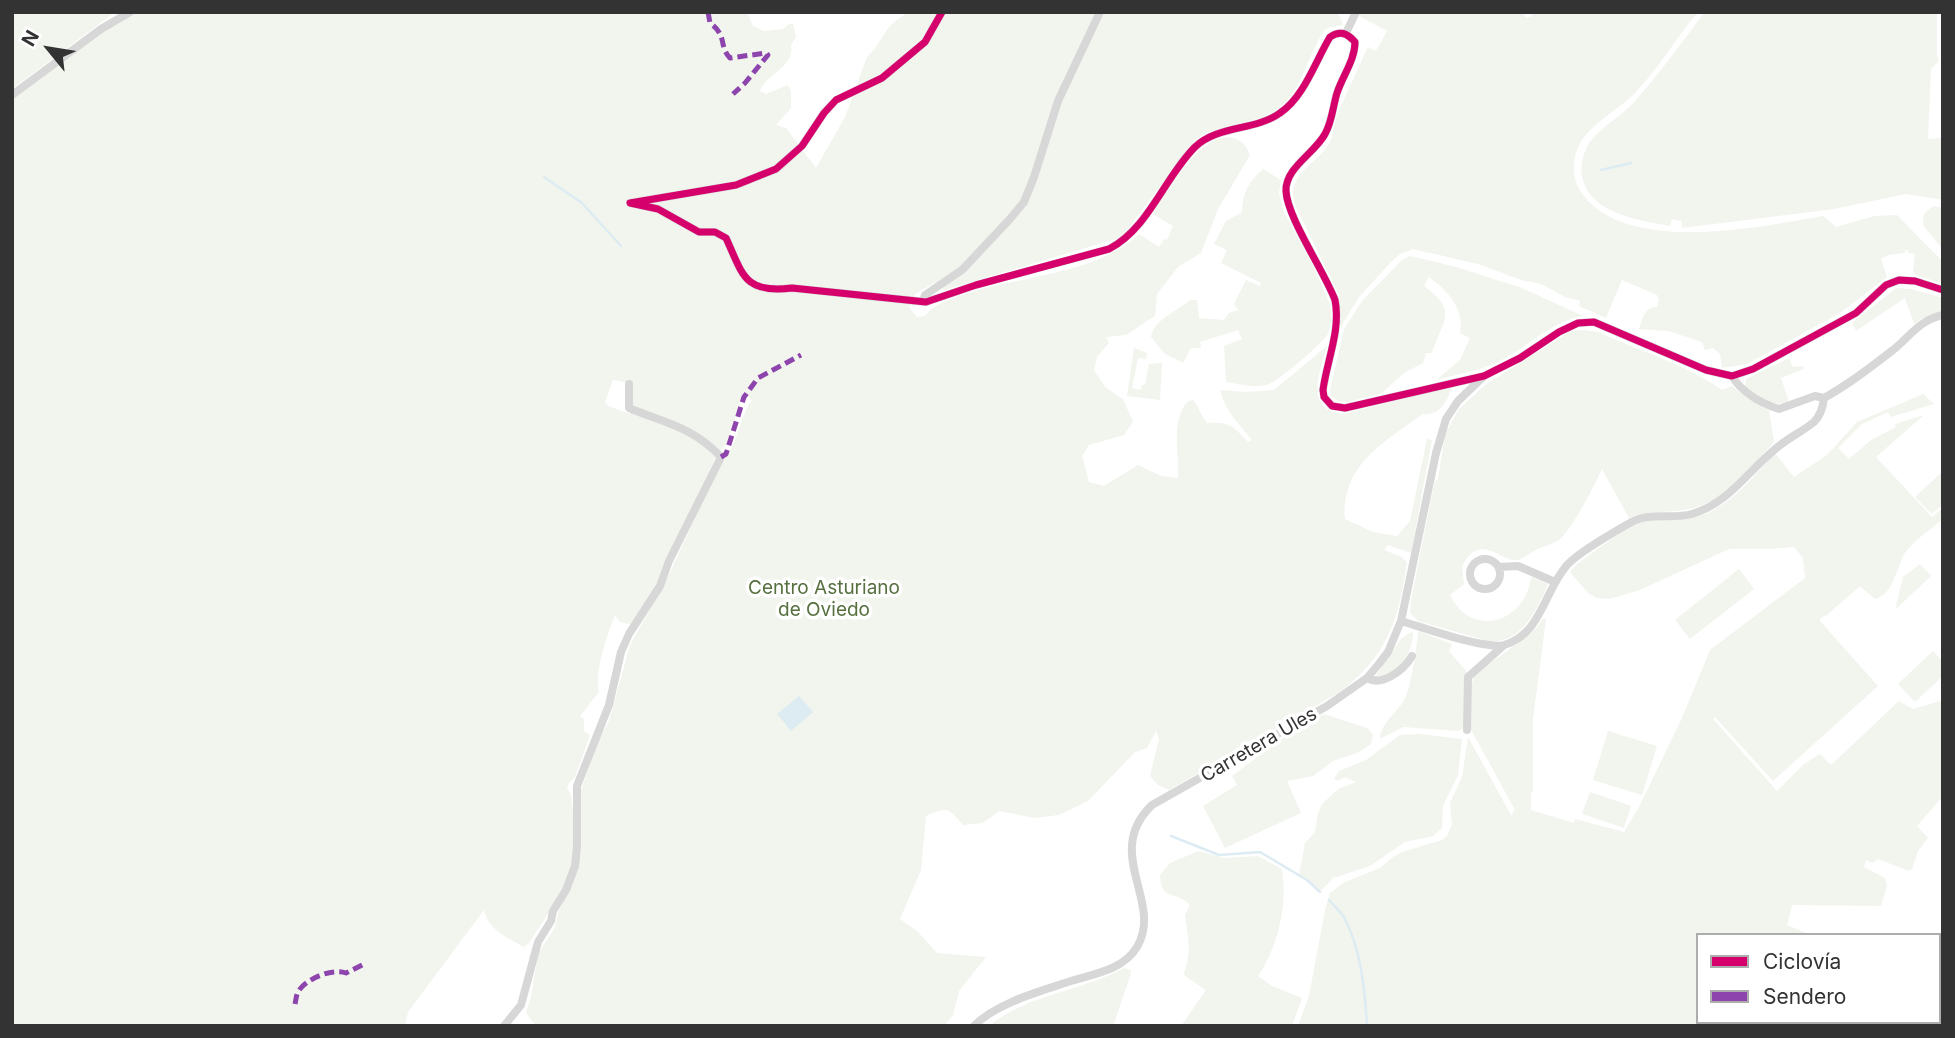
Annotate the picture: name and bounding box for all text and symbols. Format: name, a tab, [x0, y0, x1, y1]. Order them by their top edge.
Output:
north arrow	[14, 14, 84, 84]
text: N	[17, 26, 44, 50]
park label: Centro Asturiano de Oviedo	[748, 577, 900, 621]
street label: Carretera Ules	[1197, 703, 1321, 787]
legend	[1696, 933, 1941, 1024]
text: Ciclovía	[1763, 949, 1841, 974]
text: Sendero	[1763, 984, 1846, 1009]

